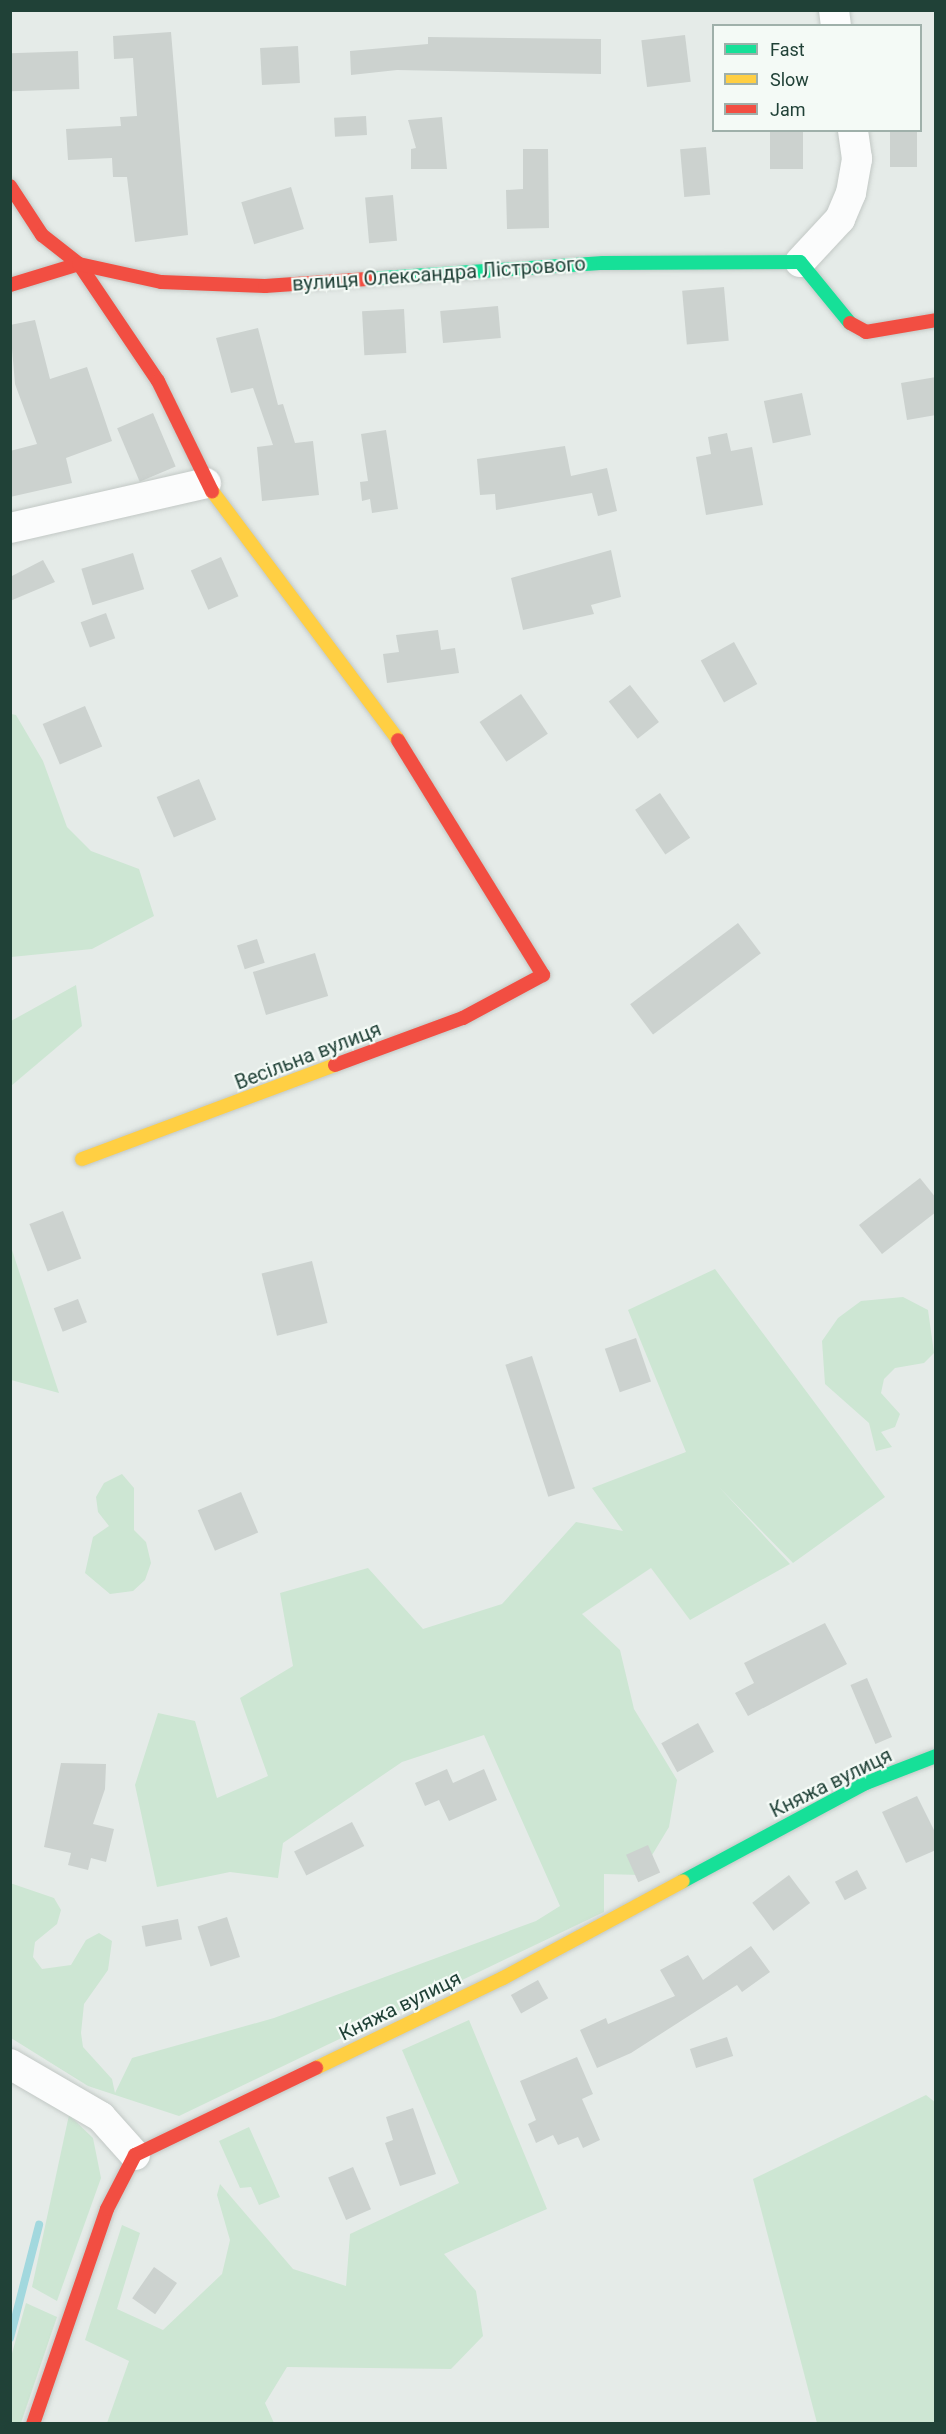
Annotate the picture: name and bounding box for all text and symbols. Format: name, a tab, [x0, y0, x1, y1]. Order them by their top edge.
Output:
legend	[712, 24, 922, 132]
text: Fast	[770, 39, 805, 60]
text: Slow	[770, 69, 809, 90]
text: Jam	[770, 99, 806, 120]
street label: вулиця Олександра Лістрового	[291, 252, 587, 296]
street label: Весільна вулиця	[232, 1017, 384, 1095]
street label: Княжа вулиця	[766, 1743, 896, 1823]
street label: Княжа вулиця	[335, 1966, 465, 2046]

